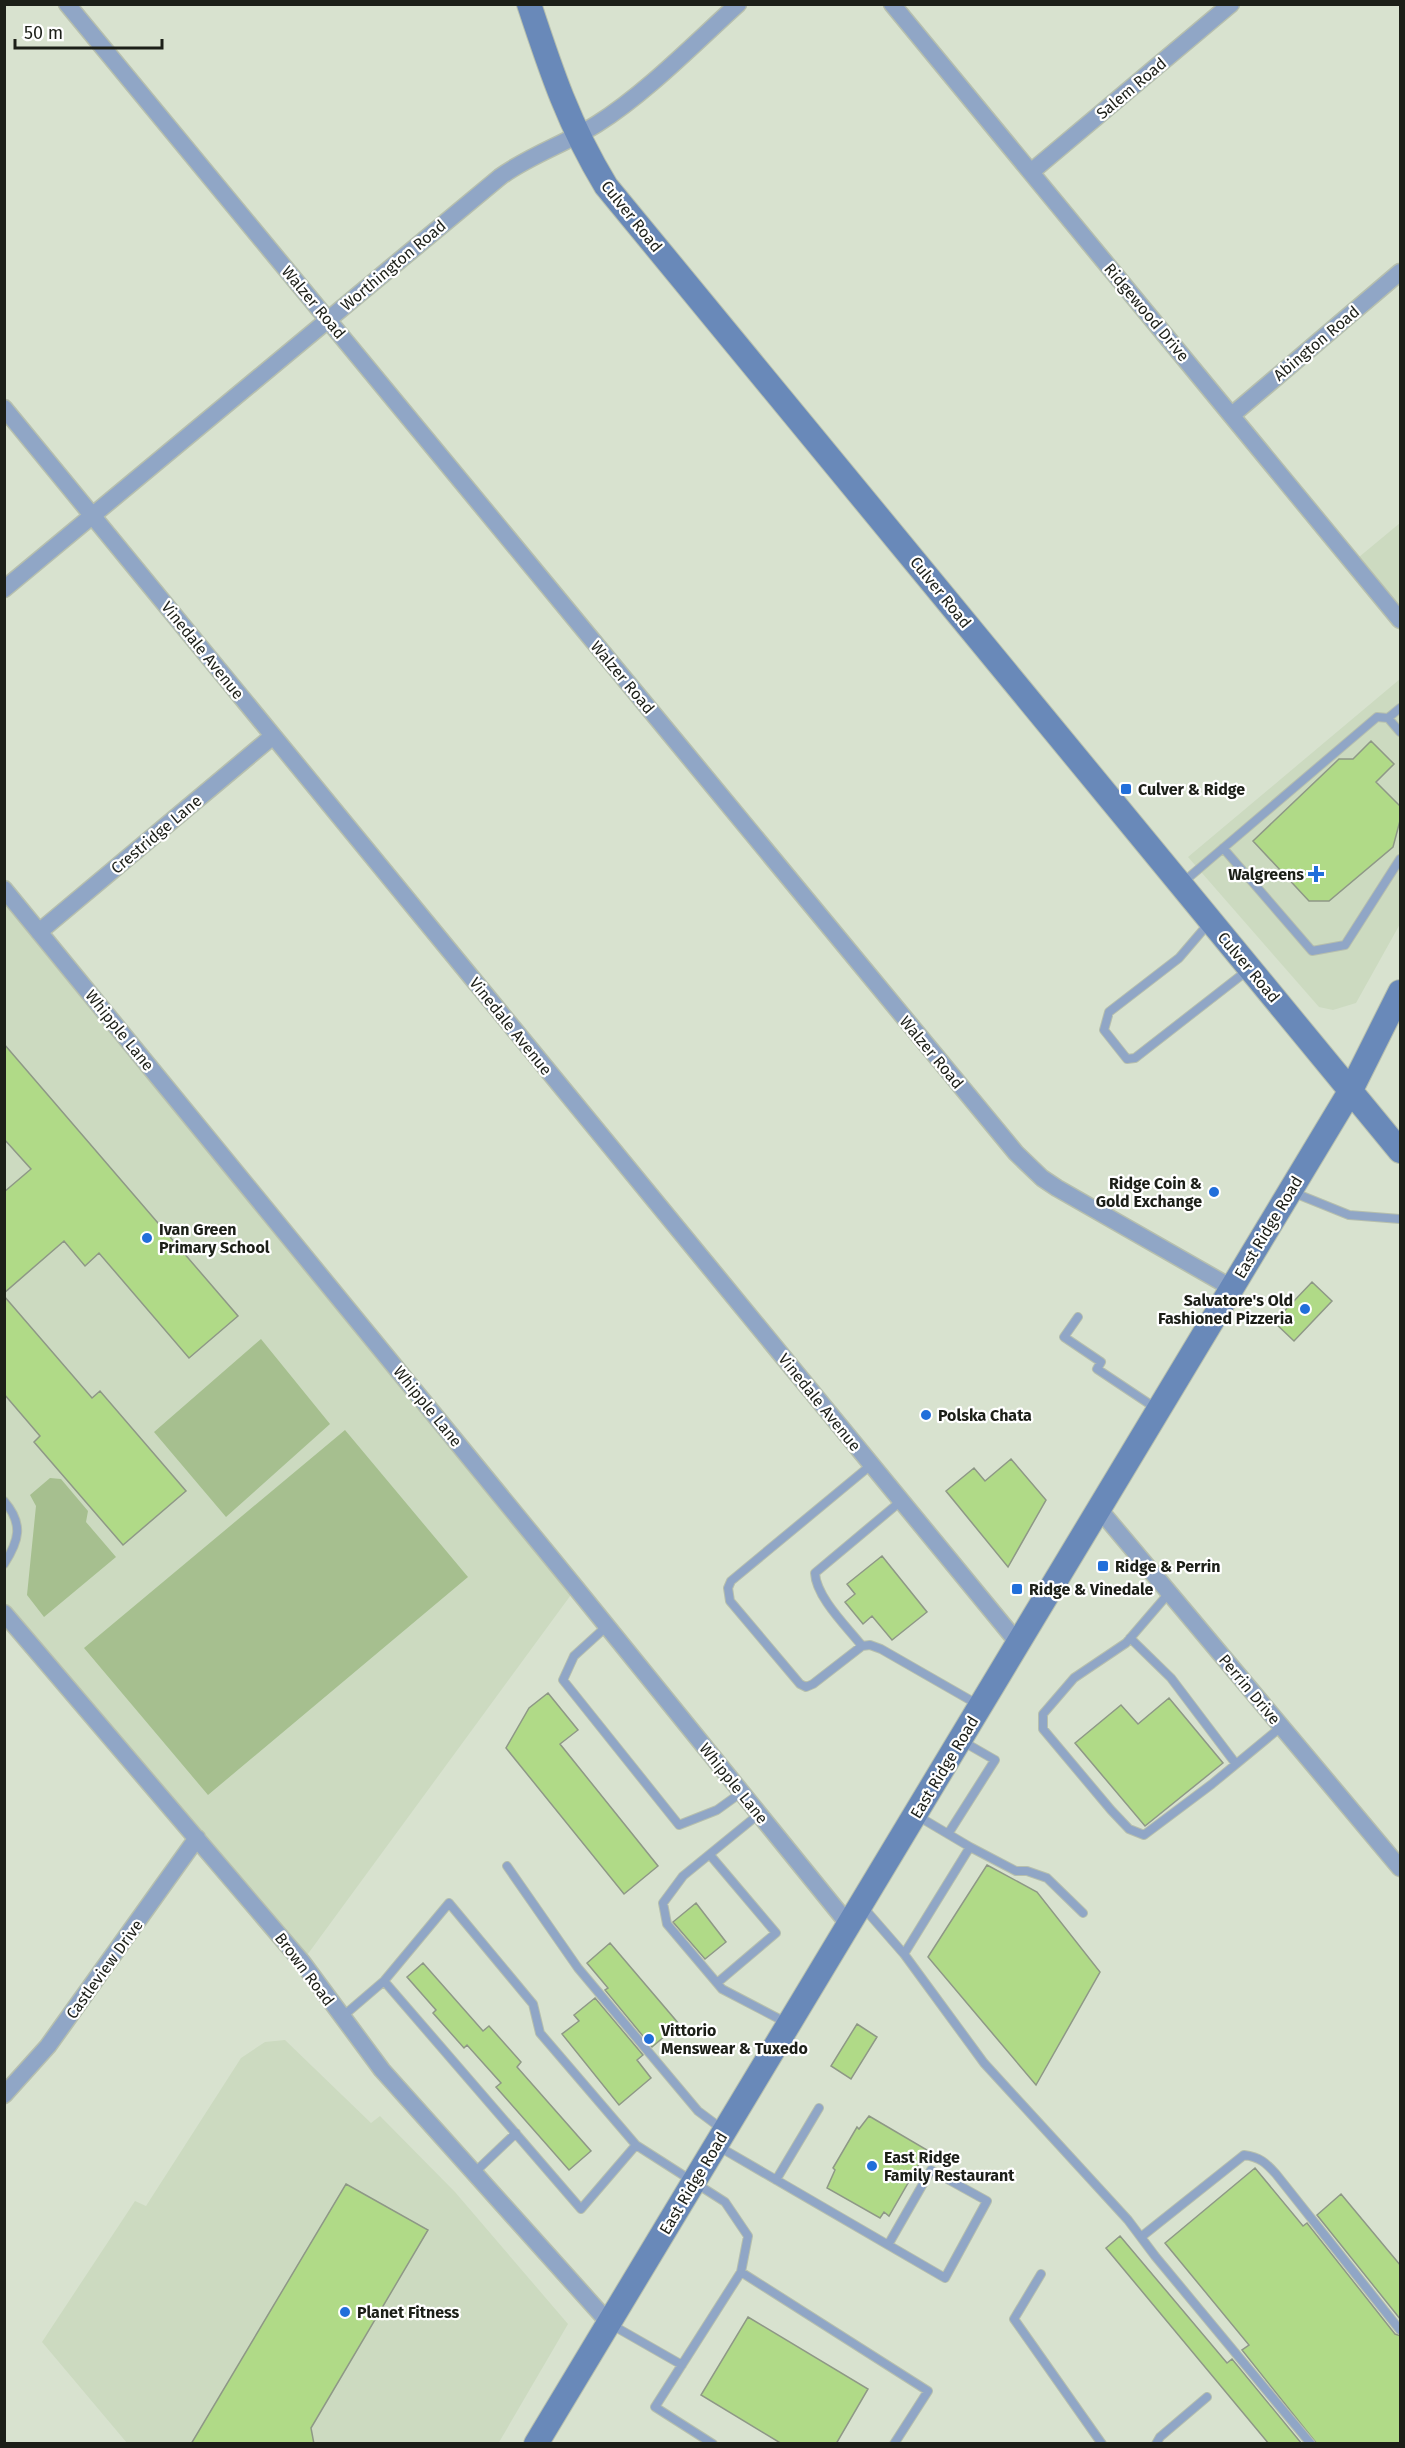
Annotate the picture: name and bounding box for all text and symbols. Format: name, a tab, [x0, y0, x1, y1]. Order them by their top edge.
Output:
scale bar	[15, 12, 162, 50]
text: 50 m	[24, 22, 63, 44]
street label: Salem Road	[1092, 54, 1170, 123]
street label: Culver Road	[597, 177, 666, 256]
street label: Worthington Road	[337, 216, 450, 315]
street label: Ridgewood Drive	[1100, 259, 1193, 365]
street label: Walzer Road	[278, 262, 350, 343]
street label: Abington Road	[1270, 302, 1363, 385]
street label: Culver Road	[906, 553, 975, 632]
street label: Vinedale Avenue	[157, 598, 248, 703]
street label: Walzer Road	[587, 637, 659, 718]
place label: Culver & Ridge	[1138, 780, 1245, 799]
marker: Culver & Ridge	[1119, 782, 1133, 796]
street label: Crestridge Lane	[107, 791, 205, 878]
place label: Walgreens	[1228, 865, 1304, 884]
marker: Walgreens	[1309, 867, 1323, 881]
street label: Culver Road	[1214, 928, 1284, 1007]
street label: Vinedale Avenue	[465, 974, 556, 1079]
street label: Whipple Lane	[81, 986, 158, 1074]
street label: Walzer Road	[896, 1012, 968, 1093]
street label: East Ridge Road	[1230, 1173, 1306, 1282]
place label: Ridge Coin & Gold Exchange	[1096, 1174, 1202, 1211]
marker: Ridge Coin & Gold Exchange	[1207, 1185, 1221, 1199]
place label: Ivan Green Primary School	[159, 1220, 270, 1257]
marker: Ivan Green Primary School	[140, 1231, 154, 1245]
place label: Salvatore's Old Fashioned Pizzeria	[1158, 1291, 1293, 1328]
marker: Salvatore's Old Fashioned Pizzeria	[1298, 1302, 1312, 1316]
street label: Vinedale Avenue	[774, 1350, 865, 1455]
street label: Whipple Lane	[389, 1362, 466, 1450]
place label: Polska Chata	[938, 1406, 1032, 1425]
marker: Polska Chata	[919, 1408, 933, 1422]
place label: Ridge & Perrin	[1115, 1557, 1221, 1576]
marker: Ridge & Perrin	[1096, 1559, 1110, 1573]
place label: Ridge & Vinedale	[1029, 1580, 1154, 1599]
marker: Ridge & Vinedale	[1010, 1582, 1024, 1596]
street label: Perrin Drive	[1215, 1650, 1284, 1728]
street label: East Ridge Road	[906, 1713, 982, 1822]
street label: Whipple Lane	[695, 1739, 772, 1827]
street label: Castleview Drive	[62, 1916, 147, 2023]
street label: Brown Road	[271, 1929, 338, 2010]
place label: Vittorio Menswear & Tuxedo	[660, 2021, 808, 2058]
marker: Vittorio Menswear & Tuxedo	[642, 2032, 656, 2046]
street label: East Ridge Road	[655, 2129, 731, 2238]
place label: East Ridge Family Restaurant	[884, 2148, 1015, 2185]
marker: East Ridge Family Restaurant	[865, 2159, 879, 2173]
place label: Planet Fitness	[357, 2303, 460, 2322]
marker: Planet Fitness	[338, 2305, 352, 2319]

